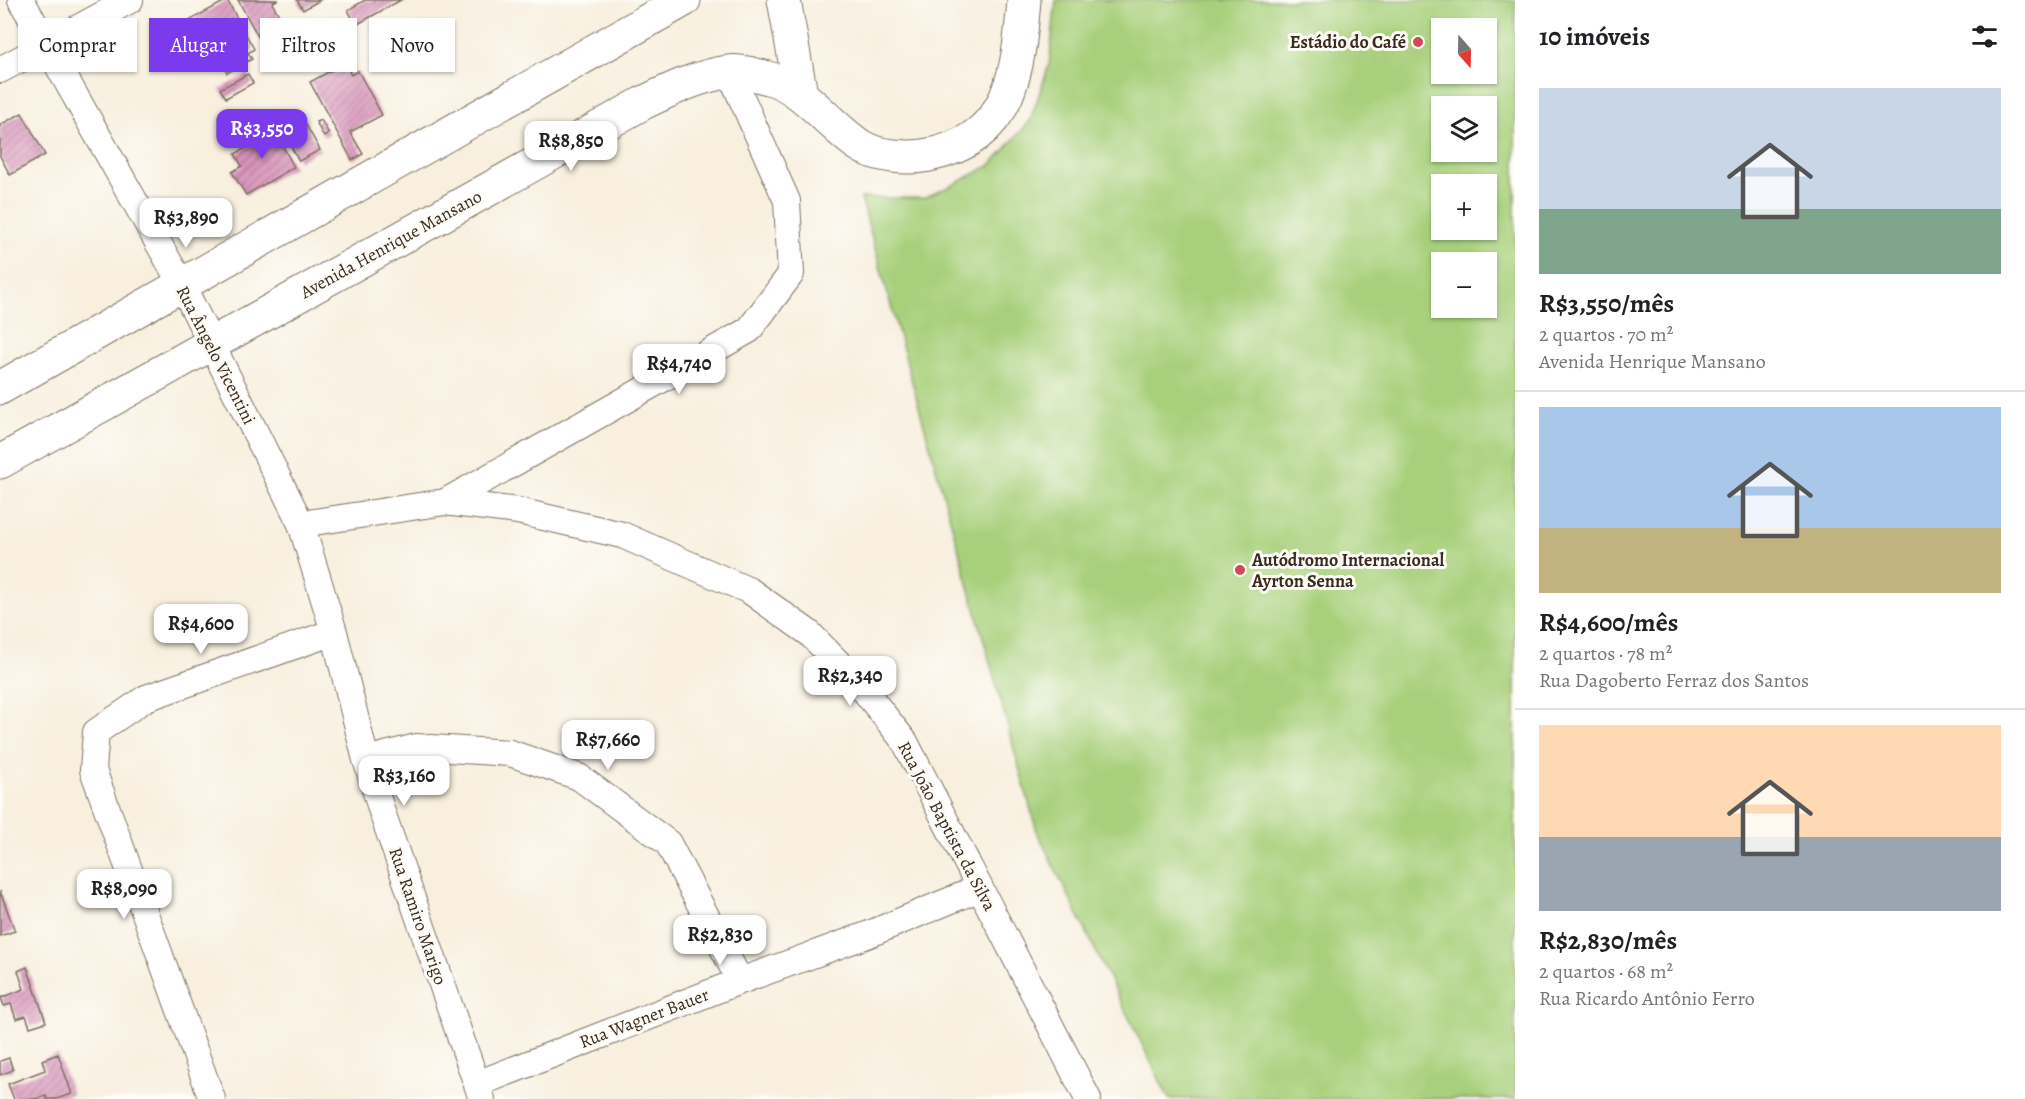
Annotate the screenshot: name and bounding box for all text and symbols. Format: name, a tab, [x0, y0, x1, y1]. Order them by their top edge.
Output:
chip: Comprar	[18, 18, 137, 72]
chip: Alugar	[149, 18, 248, 72]
chip: Filtros	[260, 18, 357, 72]
chip: Novo	[369, 18, 455, 72]
north arrow	[1431, 18, 1497, 84]
map controls	[1431, 18, 1497, 318]
text: 10 imóveis	[1539, 19, 1650, 54]
icon: filters	[1968, 20, 2001, 53]
place label: Estádio do Café	[1290, 30, 1406, 54]
marker: Estádio do Café	[1411, 35, 1425, 49]
button: layers	[1431, 96, 1497, 162]
pin: R$3,550	[207, 109, 317, 160]
text: R$3,550	[230, 115, 294, 142]
pin: R$8,850	[516, 121, 626, 172]
text: R$8,850	[538, 127, 604, 154]
icon: home	[1716, 127, 1824, 235]
button: +	[1431, 174, 1497, 240]
street label: Avenida Henrique Mansano	[295, 184, 486, 304]
pin: R$3,890	[131, 198, 241, 249]
text: R$3,890	[153, 204, 219, 231]
button: −	[1431, 252, 1497, 318]
street label: Rua Ângelo Vicentini	[171, 282, 261, 428]
text: R$3,550/mês	[1539, 286, 1674, 321]
text: 2 quartos · 70 m²	[1539, 321, 1673, 348]
pin: R$4,740	[624, 344, 734, 395]
text: Avenida Henrique Mansano	[1539, 348, 1766, 375]
text: R$4,740	[647, 350, 711, 377]
icon: home	[1716, 446, 1824, 554]
place label: Autódromo Internacional Ayrton Senna	[1251, 548, 1445, 593]
marker: Autódromo Internacional Ayrton Senna	[1233, 563, 1247, 577]
pin: R$4,600	[146, 604, 256, 655]
text: R$4,600/mês	[1539, 605, 1678, 640]
text: R$4,600	[168, 610, 234, 637]
text: 2 quartos · 78 m²	[1539, 640, 1672, 667]
pin: R$2,340	[795, 656, 905, 707]
text: R$2,340	[817, 662, 883, 689]
text: Rua Dagoberto Ferraz dos Santos	[1539, 667, 1809, 694]
pin: R$7,660	[553, 720, 663, 771]
text: R$7,660	[576, 726, 640, 753]
street label: Rua João Baptista da Silva	[892, 737, 1002, 915]
pin: R$3,160	[349, 756, 459, 807]
text: R$3,160	[373, 762, 435, 789]
icon: home	[1716, 764, 1824, 872]
street label: Rua Ramiro Marigo	[383, 844, 453, 988]
pin: R$8,090	[69, 869, 179, 920]
text: R$8,090	[91, 875, 157, 902]
pin: R$2,830	[665, 915, 775, 966]
text: R$2,830	[687, 921, 753, 948]
text: R$2,830/mês	[1539, 923, 1677, 958]
text: 2 quartos · 68 m²	[1539, 958, 1673, 985]
street label: Rua Wagner Bauer	[576, 982, 712, 1054]
text: Rua Ricardo Antônio Ferro	[1539, 985, 1755, 1012]

